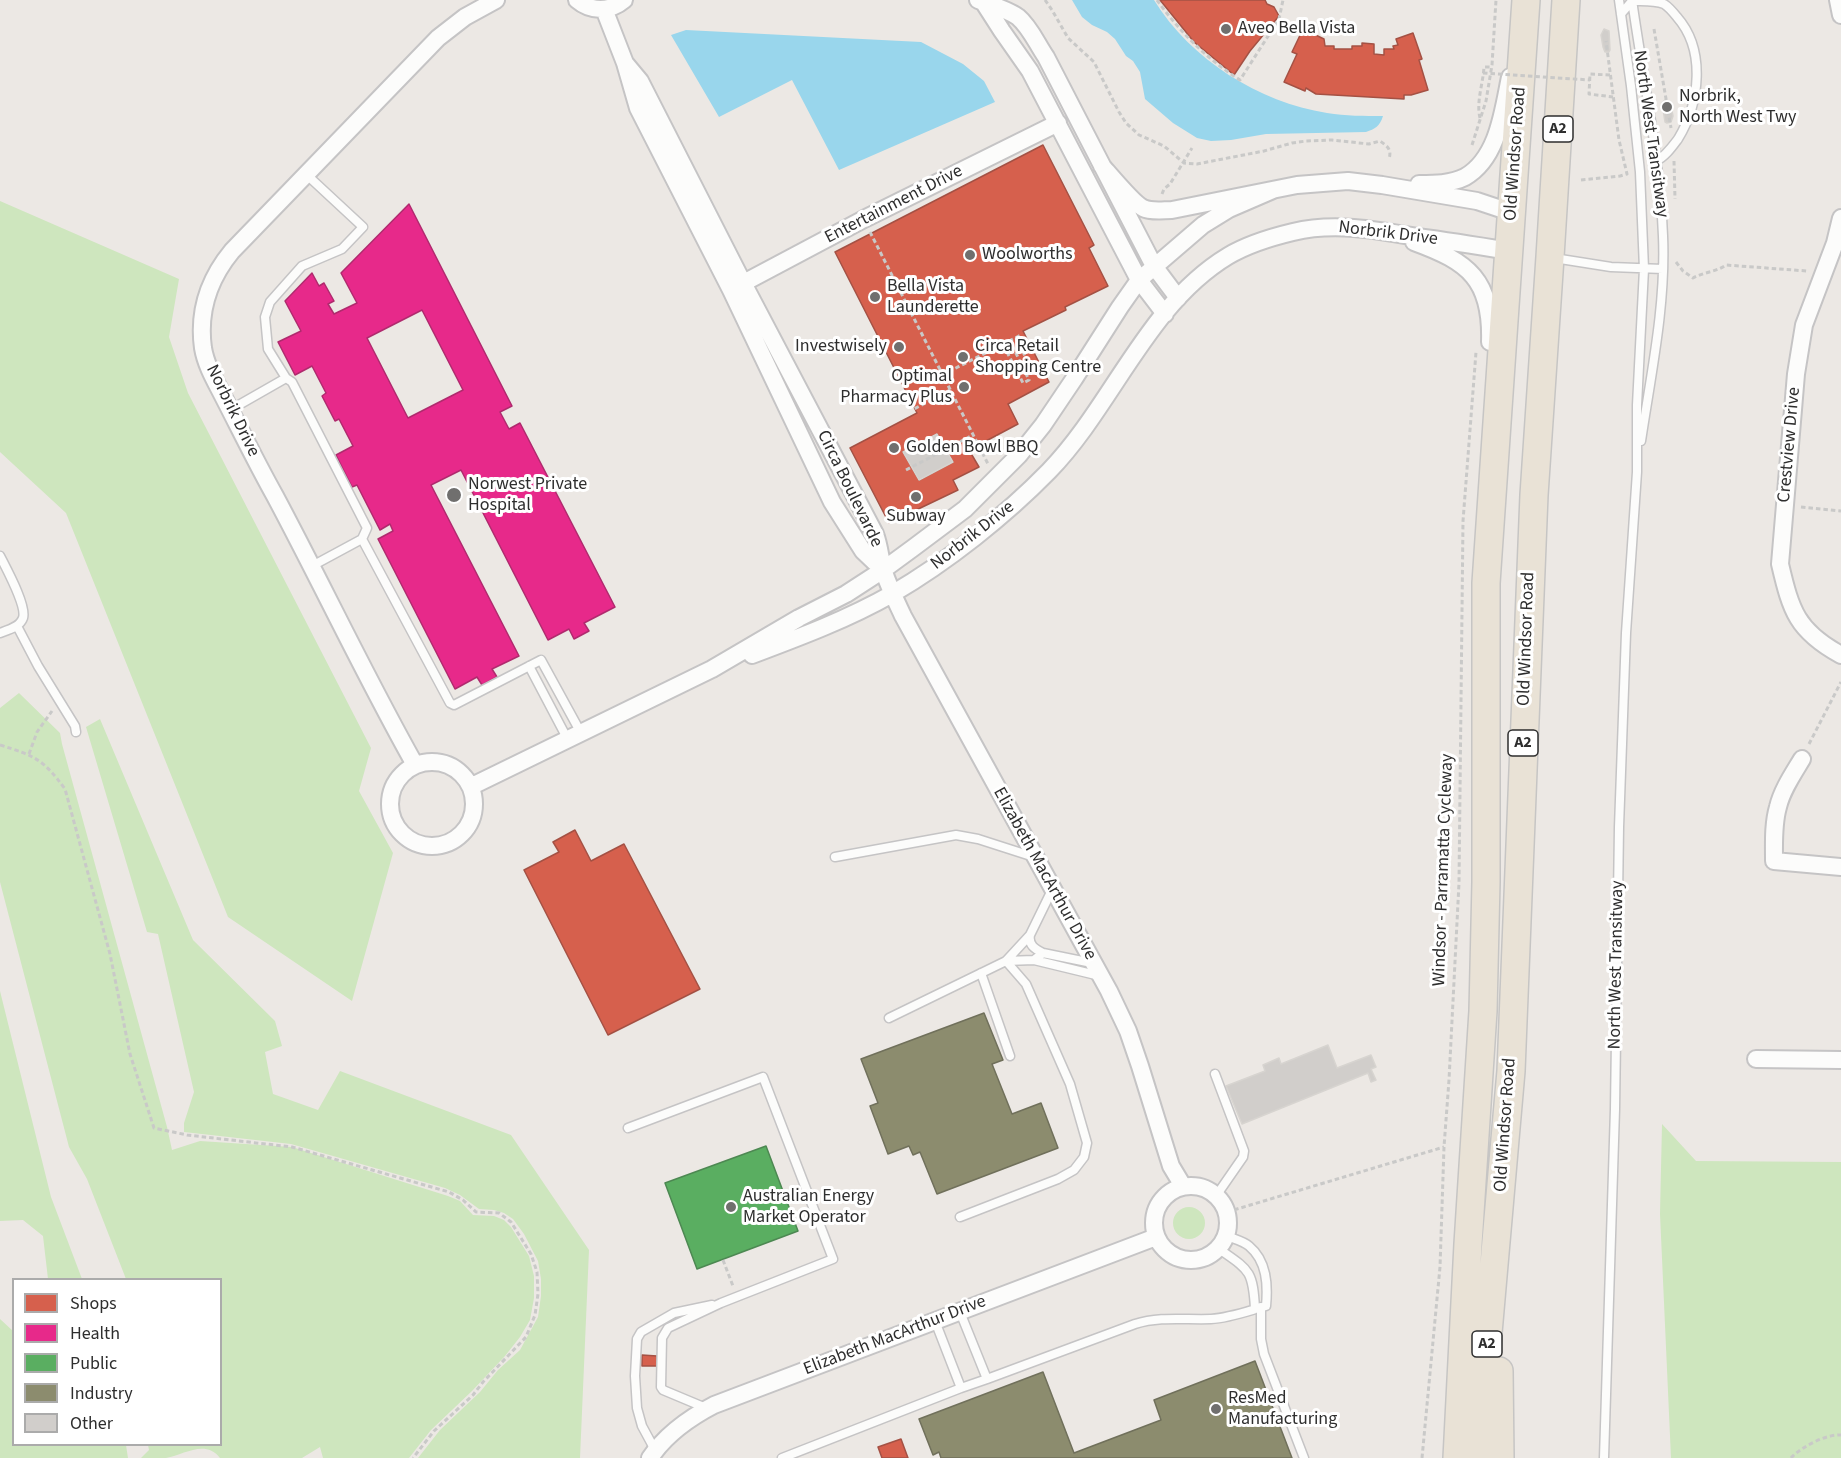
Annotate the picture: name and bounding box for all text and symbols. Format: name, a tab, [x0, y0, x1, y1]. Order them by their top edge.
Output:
place label: Aveo Bella Vista	[1238, 18, 1355, 40]
marker: Aveo Bella Vista	[1219, 22, 1233, 36]
street label: North West Transitway	[1628, 49, 1672, 219]
street label: Old Windsor Road	[1501, 86, 1531, 222]
place label: Norbrik, North West Twy	[1679, 86, 1796, 128]
marker: Norbrik, North West Twy	[1660, 100, 1674, 114]
road number: A2	[1543, 116, 1573, 142]
street label: Entertainment Drive	[821, 161, 967, 249]
street label: Norbrik Drive	[1337, 217, 1439, 251]
place label: Woolworths	[982, 244, 1073, 266]
marker: Woolworths	[963, 248, 977, 262]
place label: Bella Vista Launderette	[887, 276, 979, 318]
marker: Bella Vista Launderette	[868, 290, 882, 304]
place label: Investwisely	[795, 336, 887, 358]
place label: Circa Retail Shopping Centre	[975, 336, 1101, 378]
marker: Investwisely	[892, 340, 906, 354]
marker: Circa Retail Shopping Centre	[956, 350, 970, 364]
street label: Norbrik Drive	[200, 361, 264, 461]
place label: Optimal Pharmacy Plus	[840, 366, 952, 409]
marker: Optimal Pharmacy Plus	[957, 380, 971, 394]
street label: Crestview Drive	[1774, 386, 1806, 504]
street label: Circa Boulevarde	[811, 427, 887, 551]
place label: Golden Bowl BBQ	[906, 437, 1038, 459]
marker: Golden Bowl BBQ	[887, 441, 901, 455]
place label: Norwest Private Hospital	[468, 474, 587, 516]
marker: Norwest Private Hospital	[445, 486, 463, 504]
marker: Subway	[909, 490, 923, 504]
street label: Norbrik Drive	[927, 497, 1019, 575]
place label: Subway	[886, 506, 946, 528]
street label: Old Windsor Road	[1514, 572, 1540, 706]
road number: A2	[1508, 730, 1538, 756]
street label: Windsor - Parramatta Cycleway	[1429, 753, 1459, 987]
street label: Elizabeth MacArthur Drive	[988, 784, 1100, 964]
street label: North West Transitway	[1605, 880, 1629, 1050]
street label: Old Windsor Road	[1491, 1057, 1521, 1193]
place label: Australian Energy Market Operator	[743, 1186, 874, 1228]
marker: Australian Energy Market Operator	[724, 1200, 738, 1214]
legend	[12, 1278, 222, 1446]
text: Shops	[70, 1291, 117, 1316]
street label: Elizabeth MacArthur Drive	[801, 1291, 989, 1381]
text: Health	[70, 1321, 120, 1346]
road number: A2	[1472, 1331, 1502, 1357]
text: Public	[70, 1351, 117, 1376]
text: Industry	[70, 1381, 133, 1406]
place label: ResMed Manufacturing	[1228, 1388, 1337, 1430]
marker: ResMed Manufacturing	[1209, 1402, 1223, 1416]
text: Other	[70, 1411, 113, 1436]

